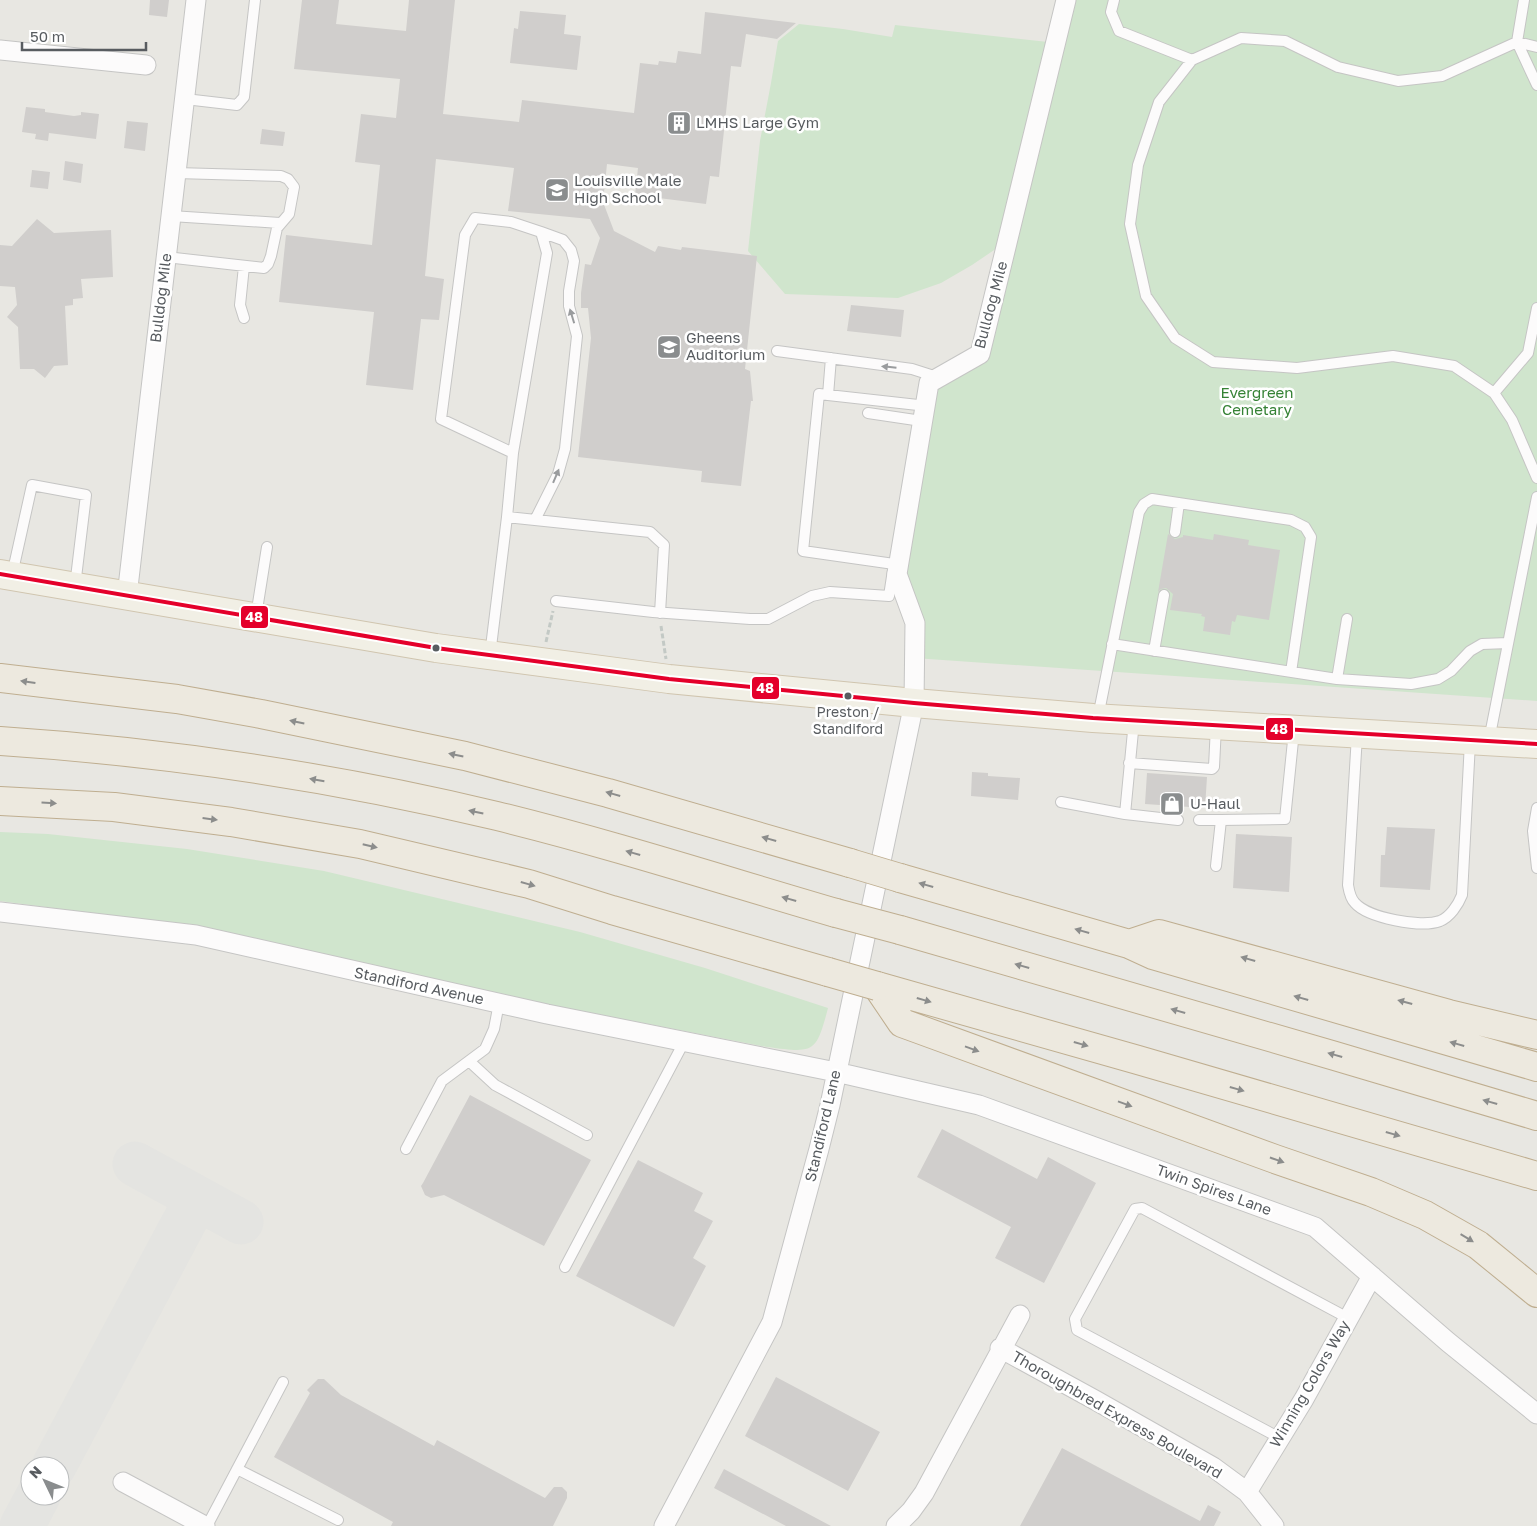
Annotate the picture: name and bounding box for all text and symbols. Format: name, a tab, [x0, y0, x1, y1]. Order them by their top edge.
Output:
scale bar	[22, 20, 146, 52]
text: 50 m	[30, 27, 65, 45]
building icon: LMHS Large Gym	[666, 110, 692, 136]
place label: LMHS Large Gym	[696, 113, 819, 131]
place label: Louisville Male High School	[574, 171, 682, 206]
school or university icon: Louisville Male High School	[544, 177, 570, 203]
street label: Bulldog Mile	[146, 252, 174, 344]
street label: Bulldog Mile	[970, 259, 1010, 351]
one-way arrow	[568, 309, 575, 324]
place label: Gheens Auditorium	[686, 328, 765, 363]
school or university icon: Gheens Auditorium	[656, 334, 682, 360]
one-way arrow	[881, 363, 897, 371]
park label: Evergreen Cemetary	[1220, 383, 1294, 418]
one-way arrow	[552, 468, 560, 483]
line badge: 48	[240, 605, 269, 629]
text: 48	[245, 608, 263, 625]
unlabelled marker	[431, 643, 441, 653]
line badge: 48	[751, 676, 780, 700]
one-way arrow	[20, 678, 36, 686]
text: 48	[756, 679, 774, 696]
marker: Preston / Standiford	[843, 691, 853, 701]
place label: Preston / Standiford	[813, 703, 883, 737]
one-way arrow	[288, 717, 304, 725]
line badge: 48	[1265, 717, 1294, 741]
text: 48	[1270, 720, 1288, 737]
one-way arrow	[447, 750, 463, 758]
one-way arrow	[308, 775, 324, 783]
one-way arrow	[606, 790, 621, 798]
shop icon: U-Haul	[1159, 791, 1185, 817]
place label: U-Haul	[1190, 794, 1241, 812]
one-way arrow	[41, 800, 57, 808]
one-way arrow	[468, 808, 484, 816]
one-way arrow	[203, 815, 219, 823]
one-way arrow	[762, 835, 777, 843]
one-way arrow	[363, 842, 378, 850]
one-way arrow	[625, 849, 640, 857]
one-way arrow	[521, 881, 536, 889]
one-way arrow	[919, 881, 934, 889]
one-way arrow	[781, 895, 797, 903]
one-way arrow	[1075, 926, 1090, 934]
one-way arrow	[1241, 954, 1256, 962]
one-way arrow	[1015, 961, 1030, 969]
street label: Standiford Avenue	[353, 962, 486, 1008]
one-way arrow	[1293, 994, 1308, 1002]
one-way arrow	[917, 996, 932, 1004]
one-way arrow	[1397, 998, 1412, 1006]
one-way arrow	[1171, 1006, 1186, 1014]
one-way arrow	[1449, 1039, 1464, 1047]
one-way arrow	[1073, 1040, 1088, 1048]
one-way arrow	[965, 1045, 980, 1053]
one-way arrow	[1327, 1051, 1342, 1059]
street label: Standiford Lane	[800, 1068, 844, 1184]
one-way arrow	[1229, 1085, 1244, 1093]
one-way arrow	[1482, 1098, 1497, 1106]
one-way arrow	[1117, 1101, 1132, 1108]
one-way arrow	[1385, 1131, 1400, 1139]
one-way arrow	[1270, 1157, 1285, 1164]
street label: Twin Spires Lane	[1154, 1160, 1275, 1218]
one-way arrow	[1461, 1234, 1474, 1243]
street label: Winning Colors Way	[1265, 1316, 1353, 1450]
street label: Thoroughbred Express Boulevard	[1009, 1346, 1226, 1482]
north arrow	[20, 1456, 70, 1506]
text: N	[25, 1462, 45, 1481]

